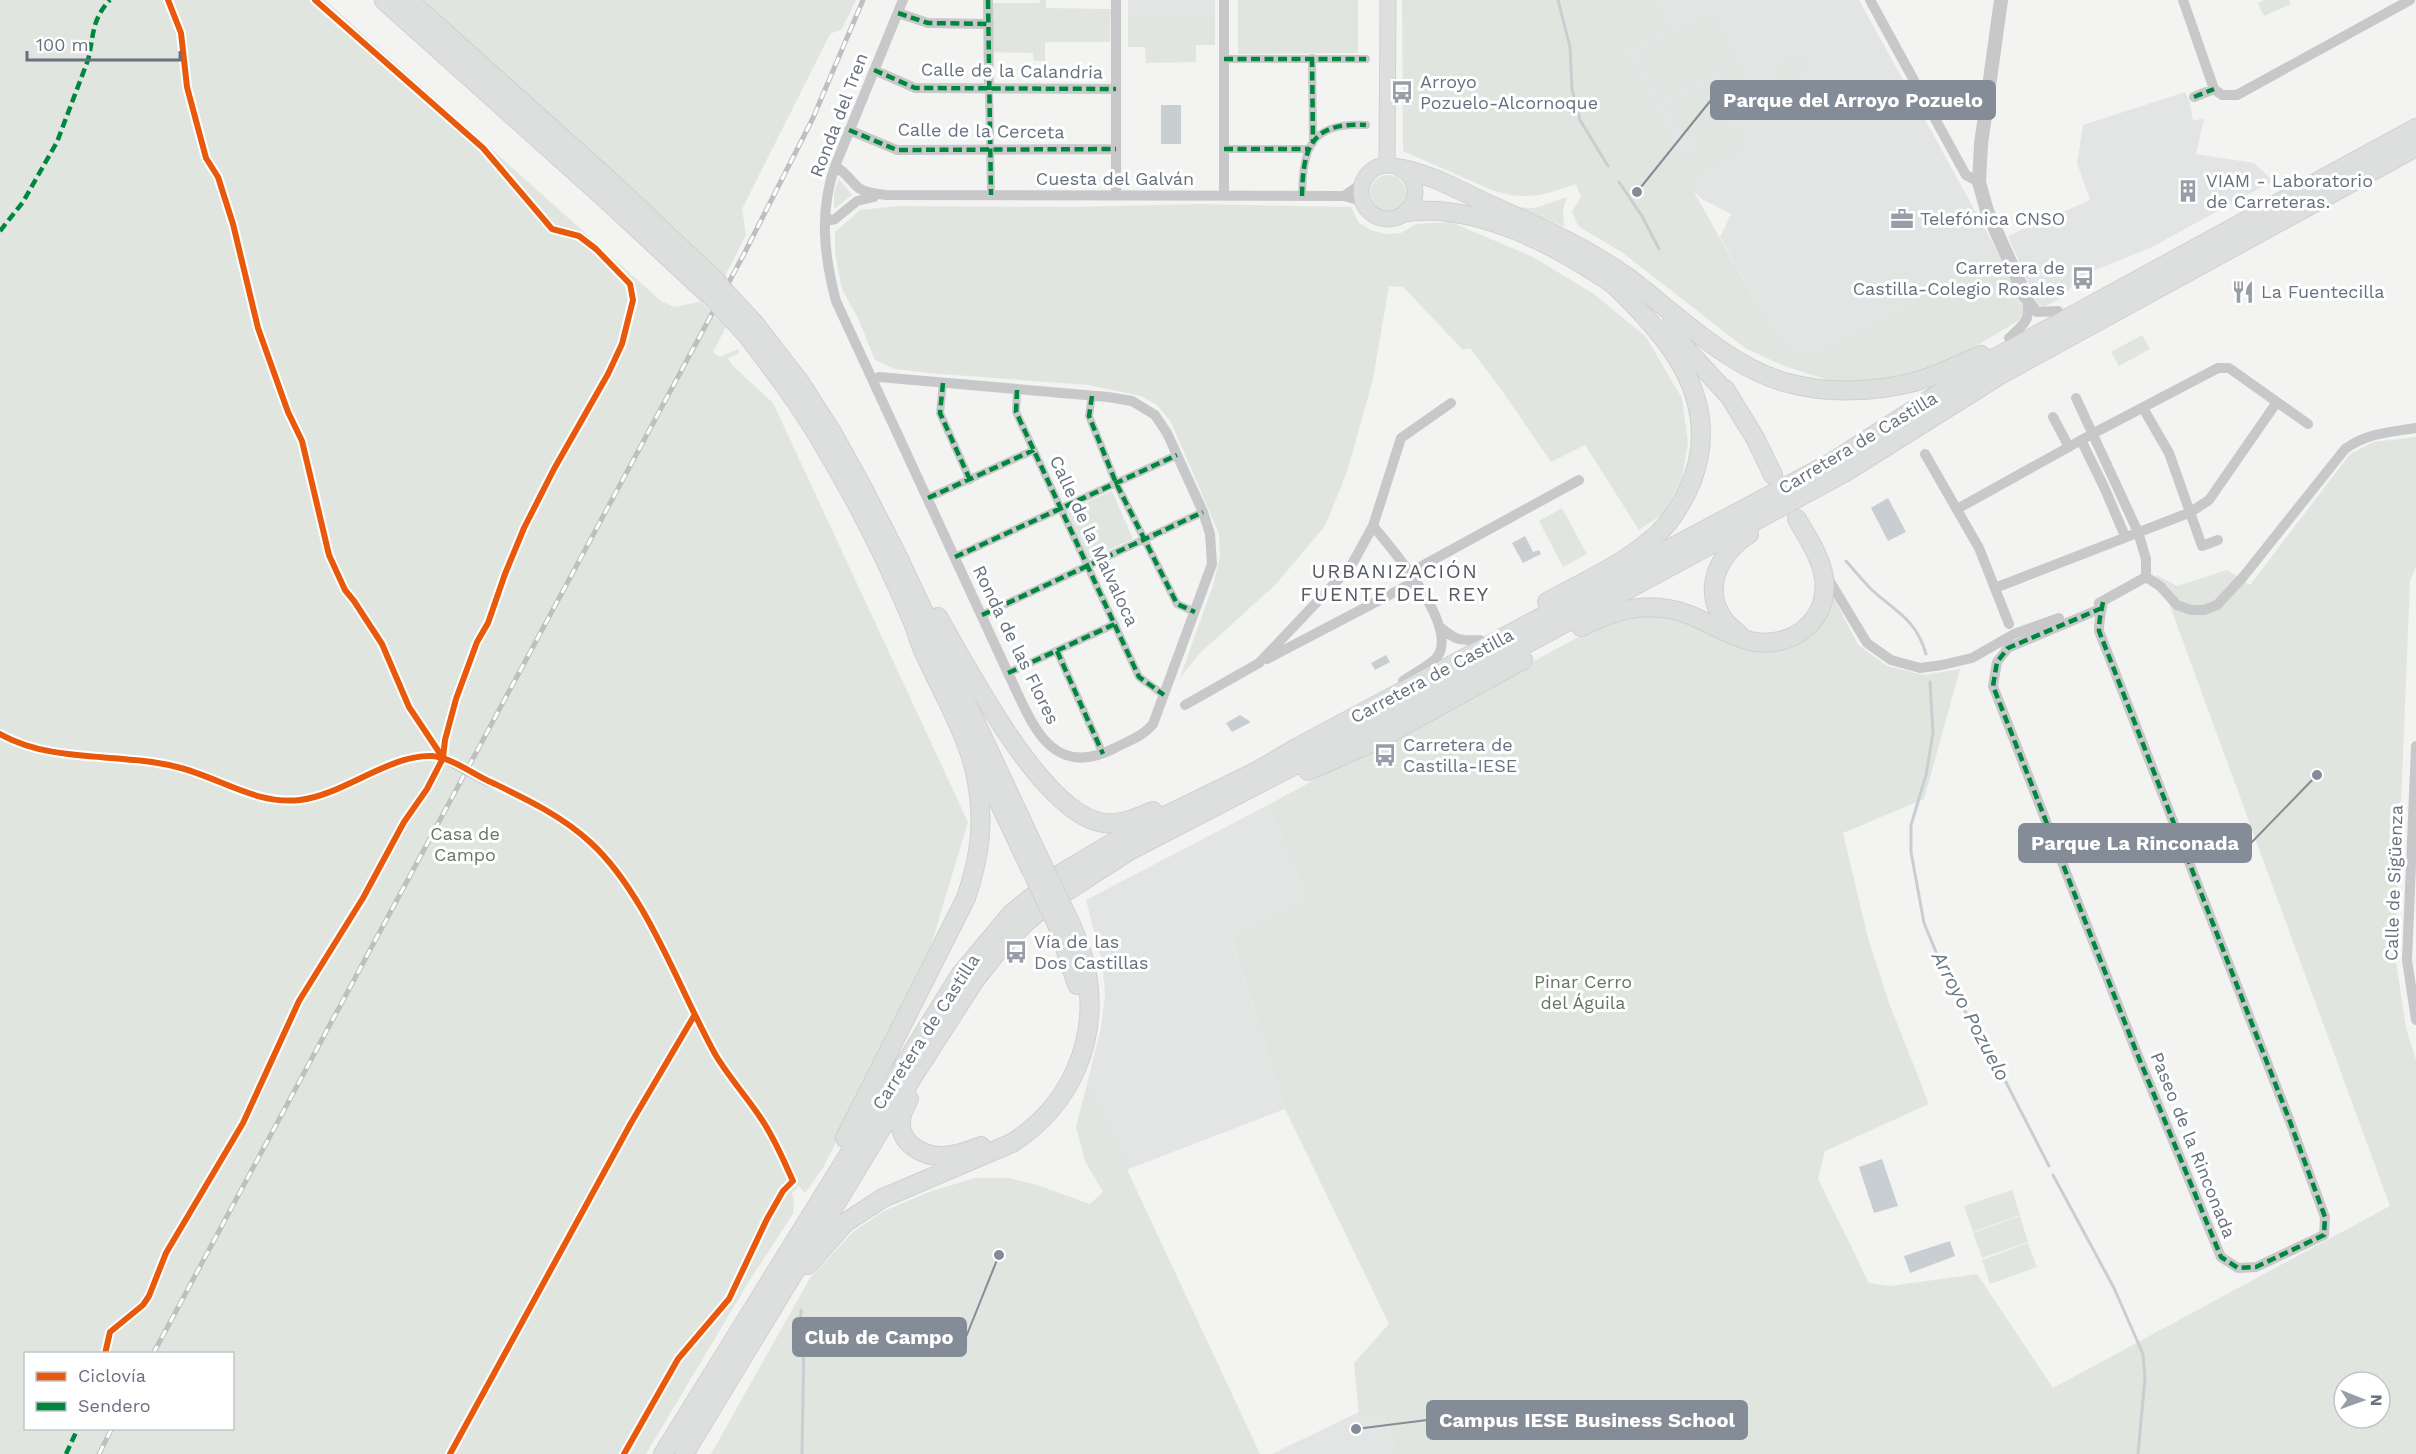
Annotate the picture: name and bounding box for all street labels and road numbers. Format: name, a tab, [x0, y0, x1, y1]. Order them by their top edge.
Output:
street label: Ronda del Tren	[805, 50, 872, 180]
street label: Calle de la Calandria	[921, 58, 1103, 83]
street label: Calle de la Cerceta	[897, 119, 1065, 142]
street label: Cuesta del Galván	[1036, 168, 1194, 189]
street label: Carretera de Castilla	[1775, 387, 1941, 498]
street label: Calle de la Malvaloca	[1046, 452, 1143, 629]
street label: Ronda de las Flores	[969, 562, 1064, 728]
street label: Carretera de Castilla	[1347, 624, 1517, 727]
street label: Calle de Sigüenza	[2380, 805, 2407, 961]
street label: Carretera de Castilla	[867, 950, 984, 1113]
street label: Paseo de la Rinconada	[2147, 1049, 2240, 1241]

